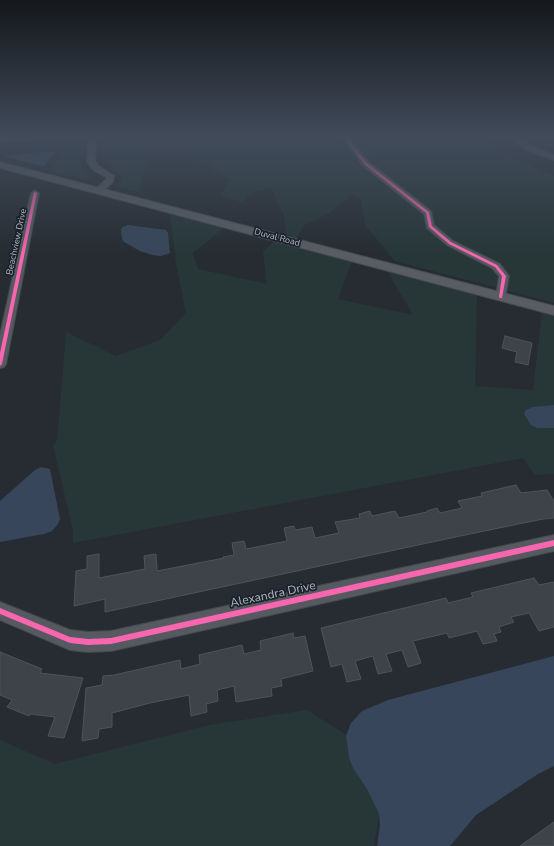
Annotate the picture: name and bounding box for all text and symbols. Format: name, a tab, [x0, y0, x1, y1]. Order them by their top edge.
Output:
street label: Beachview Drive	[5, 208, 29, 276]
street label: Duval Road	[253, 227, 301, 249]
street label: Alexandra Drive	[229, 579, 317, 611]

